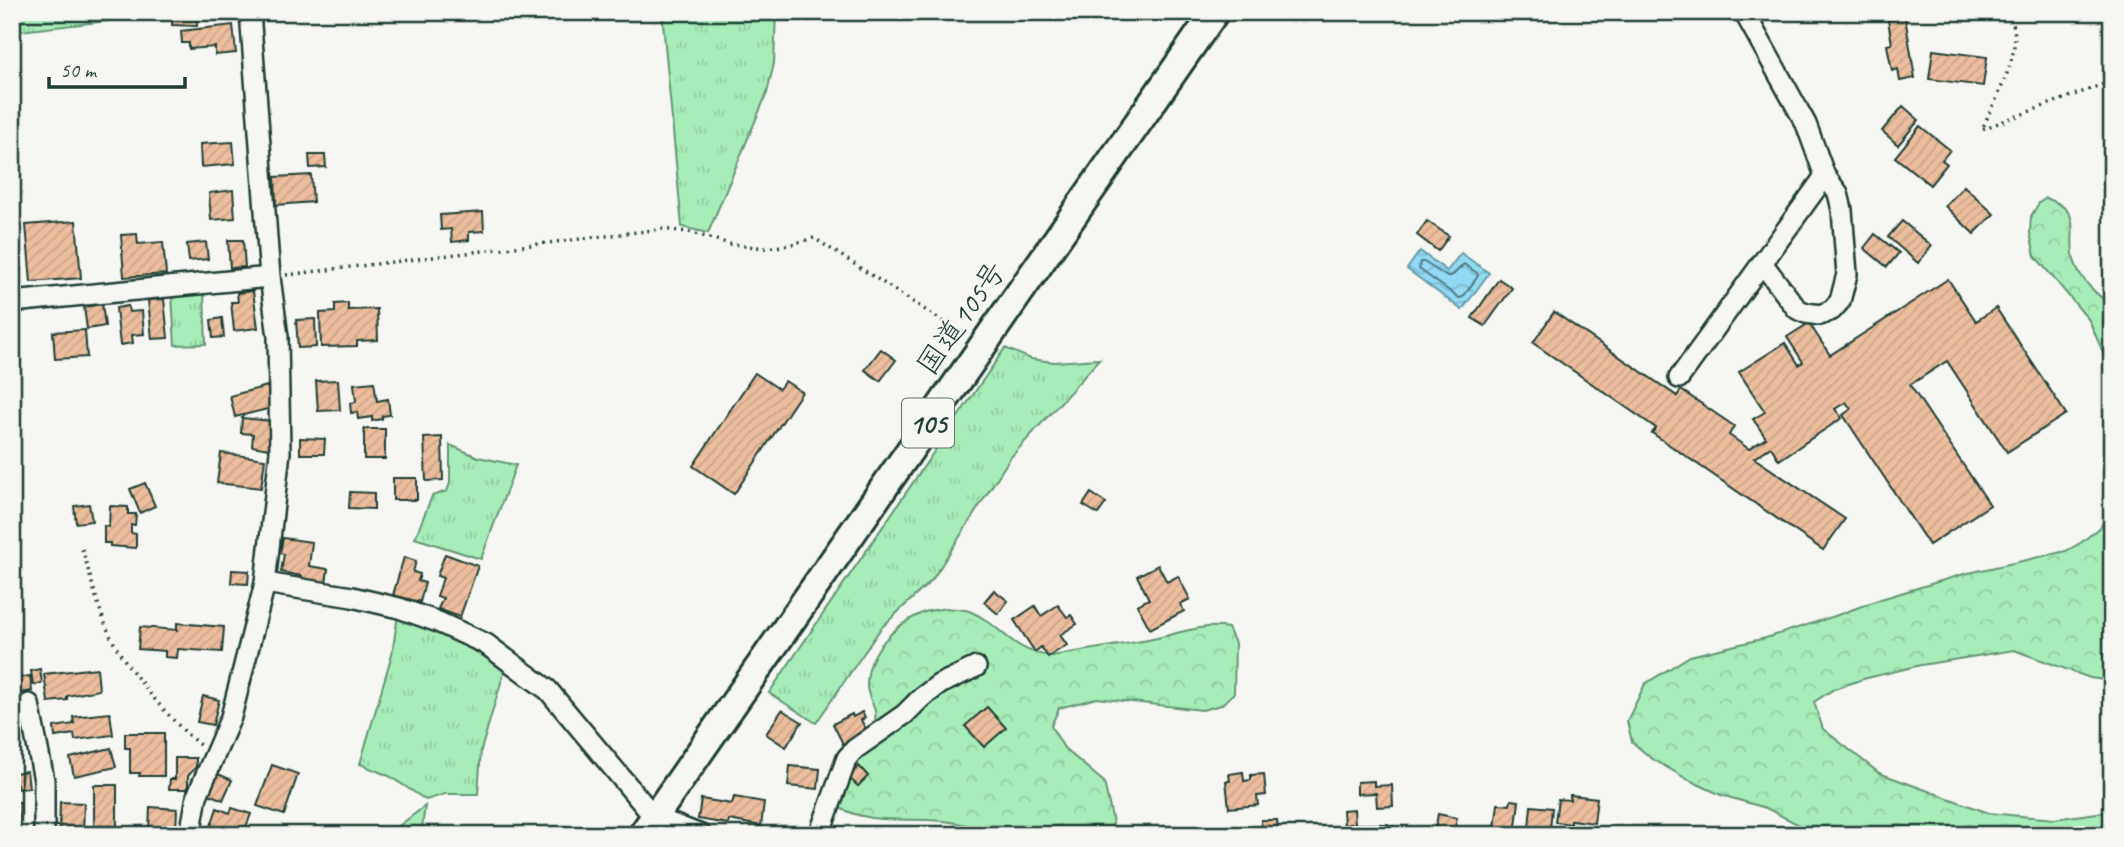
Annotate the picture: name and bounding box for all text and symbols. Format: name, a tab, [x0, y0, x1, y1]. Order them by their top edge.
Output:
scale bar	[49, 46, 186, 90]
text: 50 m	[60, 57, 98, 83]
street label: 国道105号	[908, 254, 1014, 382]
road number: 105	[902, 398, 954, 448]

